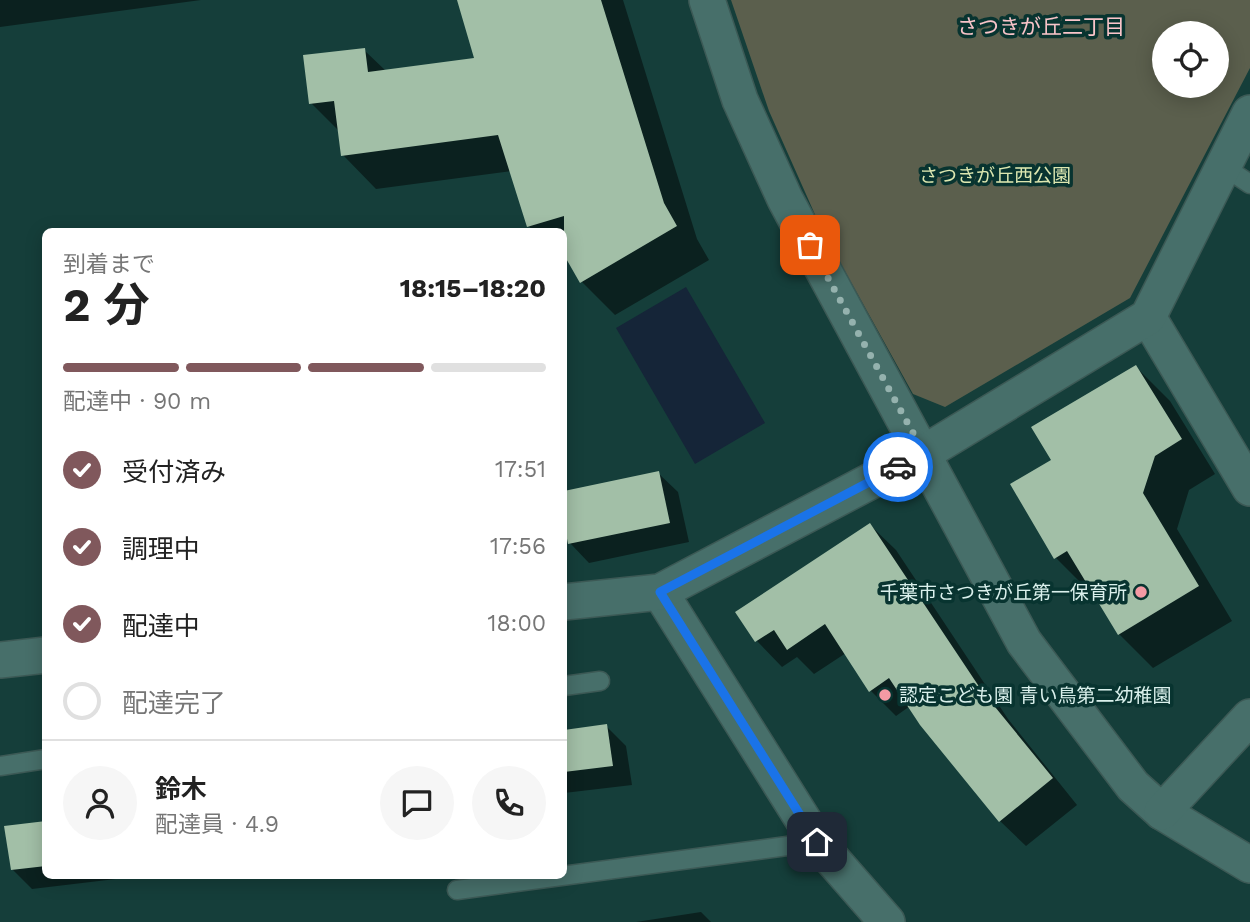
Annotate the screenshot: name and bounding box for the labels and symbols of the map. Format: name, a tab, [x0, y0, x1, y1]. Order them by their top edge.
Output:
district label: さつきが丘二丁目	[957, 14, 1125, 39]
park label: さつきが丘西公園	[919, 164, 1071, 187]
pin	[780, 215, 840, 275]
courier	[863, 432, 933, 502]
place label: 千葉市さつきが丘第一保育所	[880, 581, 1127, 604]
marker: 千葉市さつきが丘第一保育所	[1133, 584, 1149, 600]
place label: 認定こども園 青い鳥第二幼稚園	[899, 684, 1171, 707]
marker: 認定こども園 青い鳥第二幼稚園	[877, 687, 893, 703]
pin	[787, 812, 847, 872]

